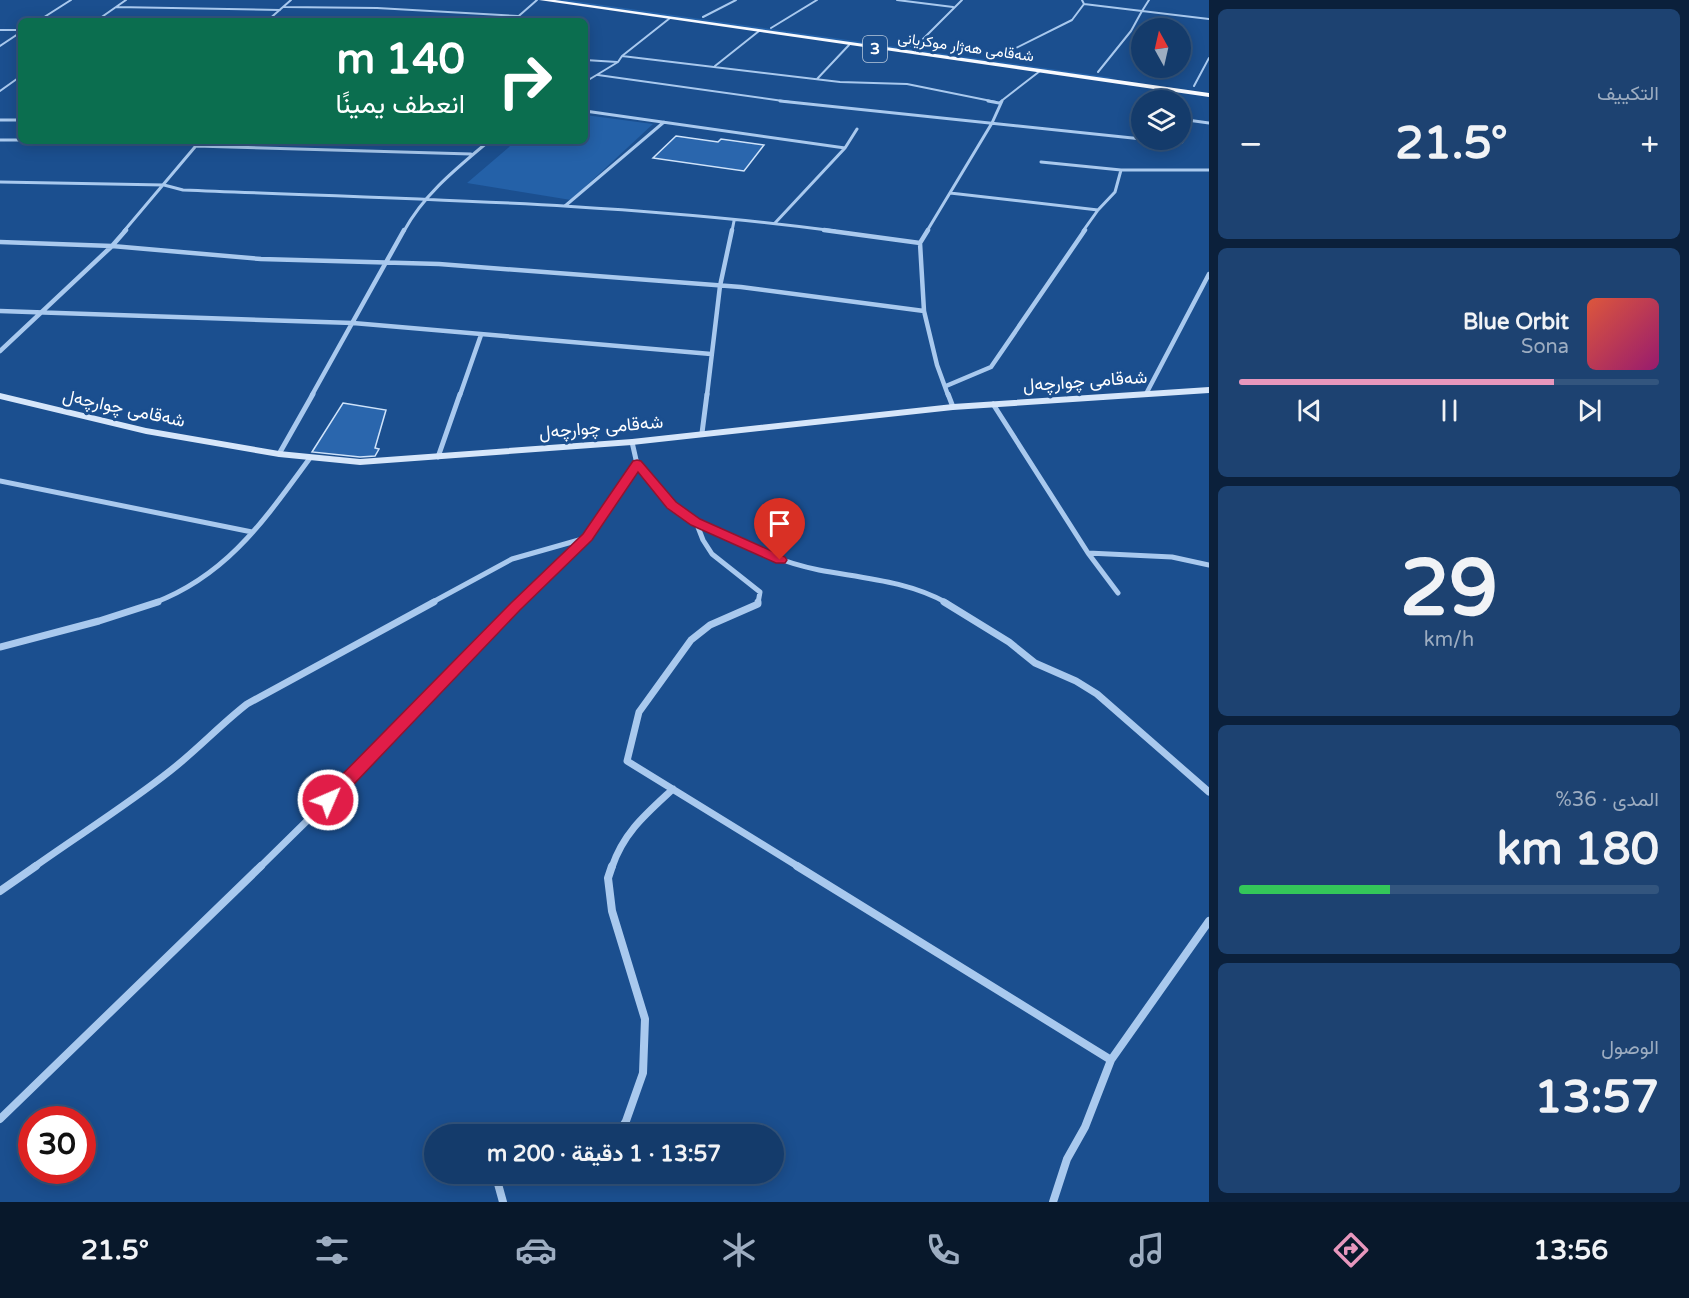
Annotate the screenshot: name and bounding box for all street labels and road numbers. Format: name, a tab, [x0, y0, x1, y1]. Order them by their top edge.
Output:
street label: شەقامی ھەژار موکریانی	[897, 29, 1035, 66]
road number: 3	[863, 36, 887, 62]
street label: شەقامی چوارچەل	[1022, 366, 1148, 397]
street label: شەقامی چوارچەل	[61, 384, 187, 433]
street label: شەقامی چوارچەل	[538, 411, 664, 444]

